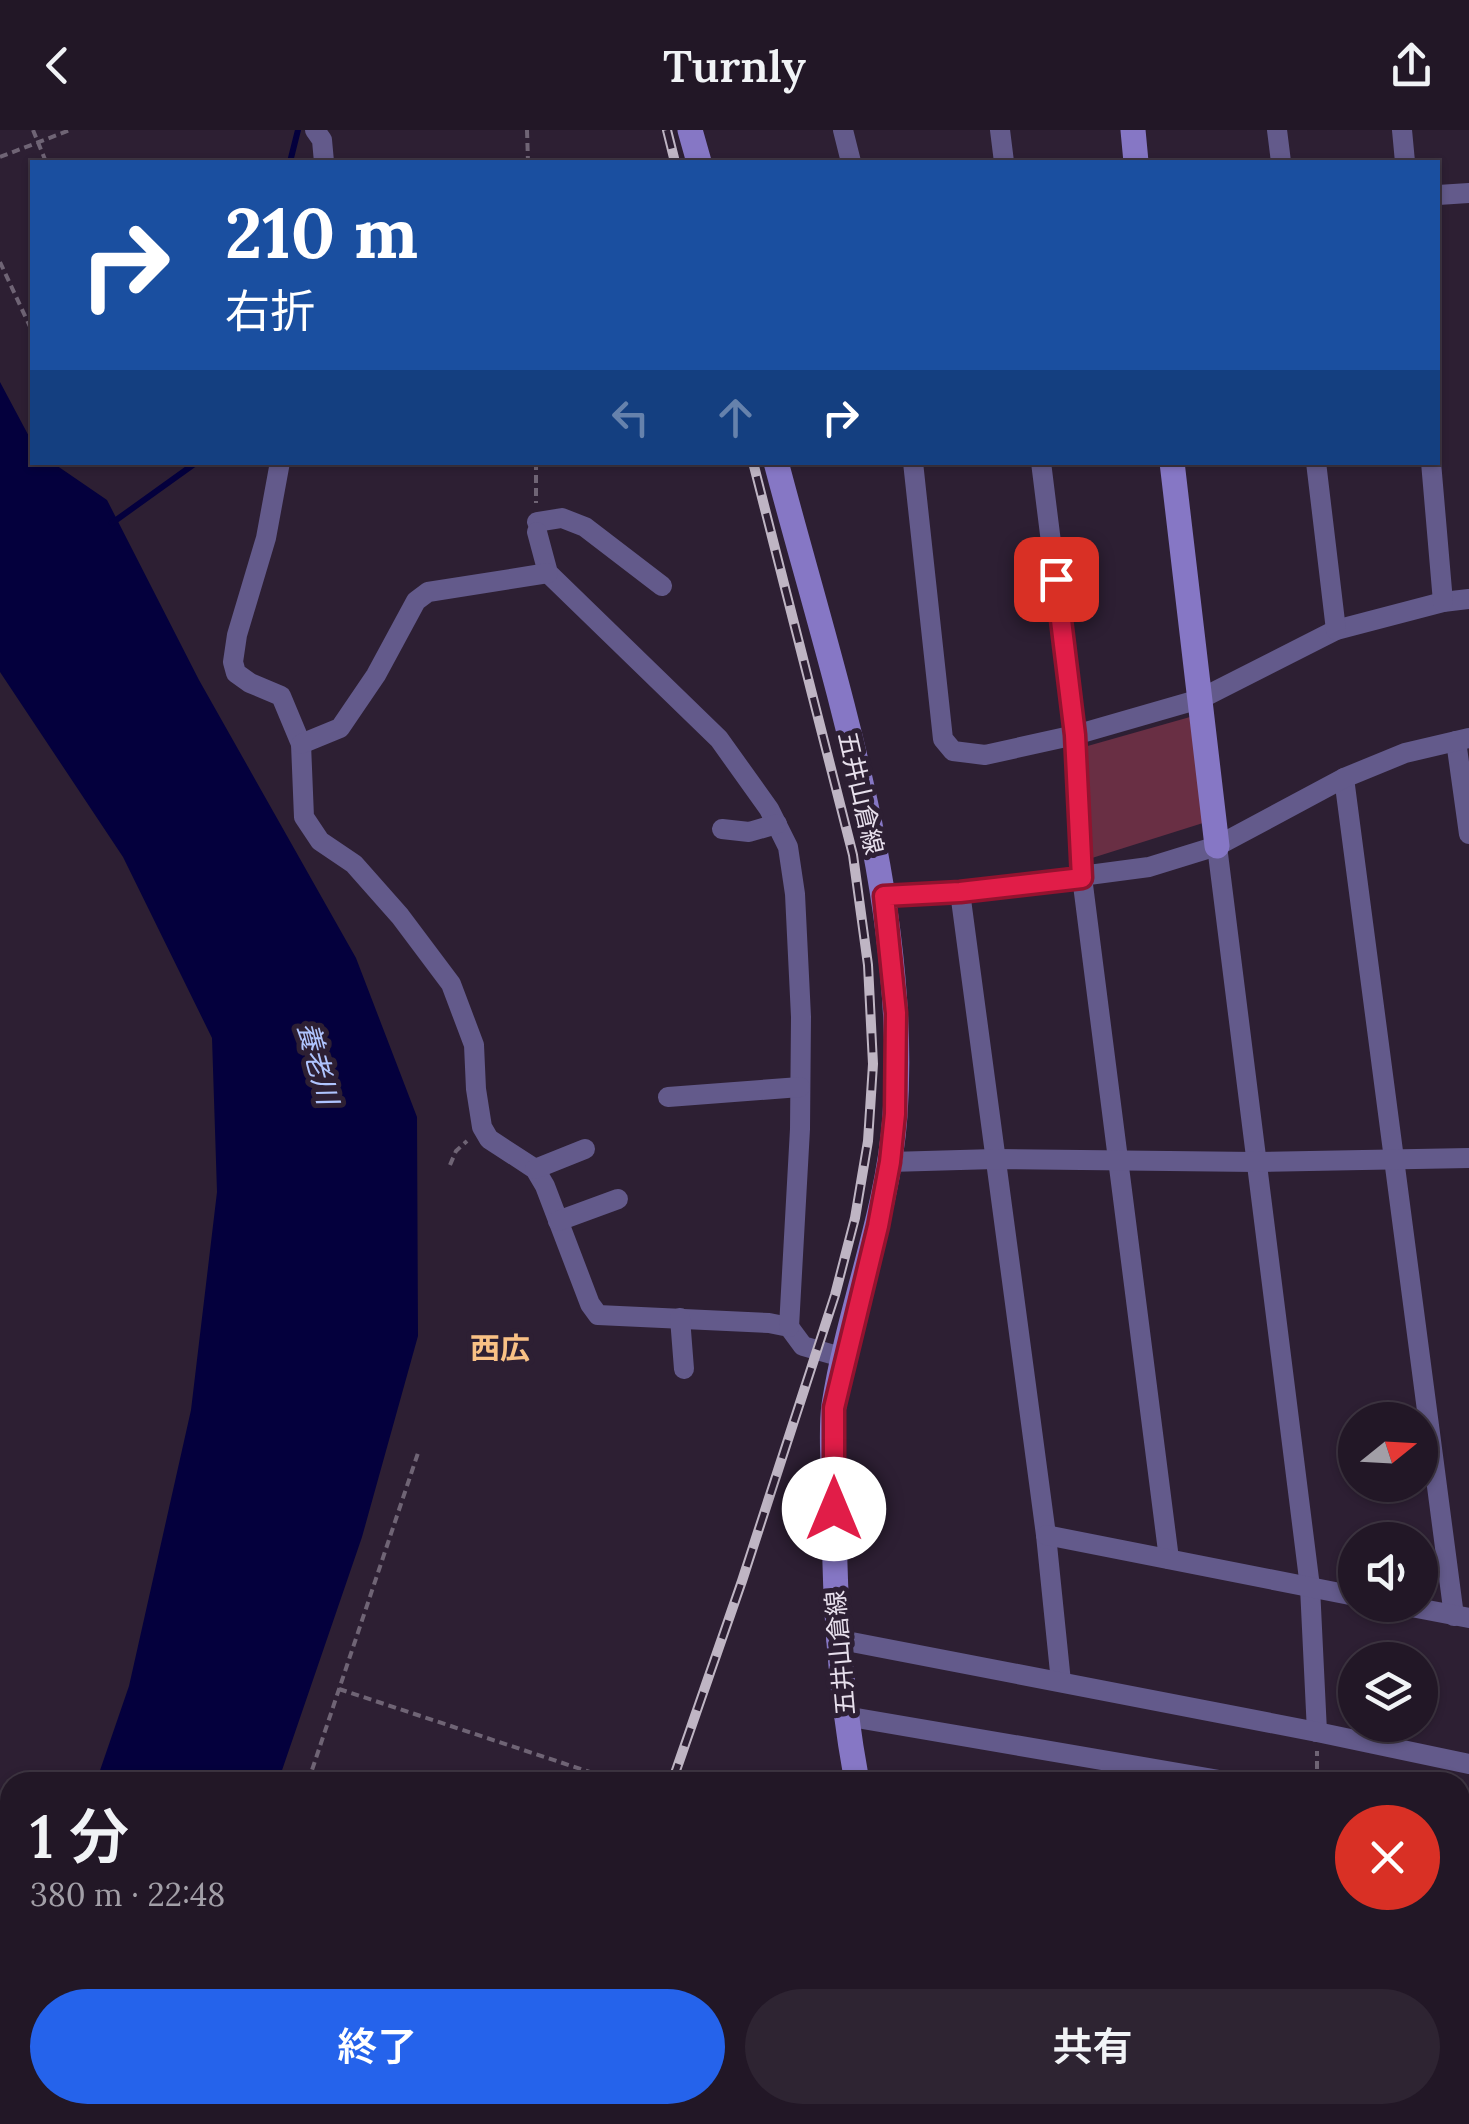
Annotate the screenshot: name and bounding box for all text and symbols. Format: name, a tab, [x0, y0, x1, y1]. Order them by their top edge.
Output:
text: Turnly	[663, 37, 806, 94]
icon: back	[30, 38, 85, 93]
icon: share	[1384, 38, 1439, 93]
text: 210 m	[225, 188, 418, 277]
icon: right	[60, 200, 190, 330]
text: 右折	[225, 282, 315, 339]
icon: left	[603, 390, 658, 445]
icon: ahead	[708, 390, 763, 445]
icon: right	[813, 390, 868, 445]
pin	[1014, 537, 1099, 622]
icon: arrive	[1029, 552, 1084, 607]
street label: 五井山倉線	[831, 728, 891, 858]
water label: 養老川	[290, 1018, 347, 1111]
district label: 西広	[470, 1329, 530, 1367]
north arrow	[1338, 1402, 1438, 1502]
map controls	[1338, 1402, 1438, 1742]
position arrow	[782, 1457, 886, 1561]
button: sound	[1338, 1522, 1438, 1622]
street label: 五井山倉線	[819, 1589, 861, 1717]
button: layers	[1338, 1642, 1438, 1742]
text: 1 分	[30, 1798, 129, 1874]
button: close	[1335, 1805, 1440, 1910]
text: 380 m · 22:48	[30, 1874, 225, 1915]
button: 終了	[30, 1989, 725, 2104]
button: 共有	[745, 1989, 1440, 2104]

